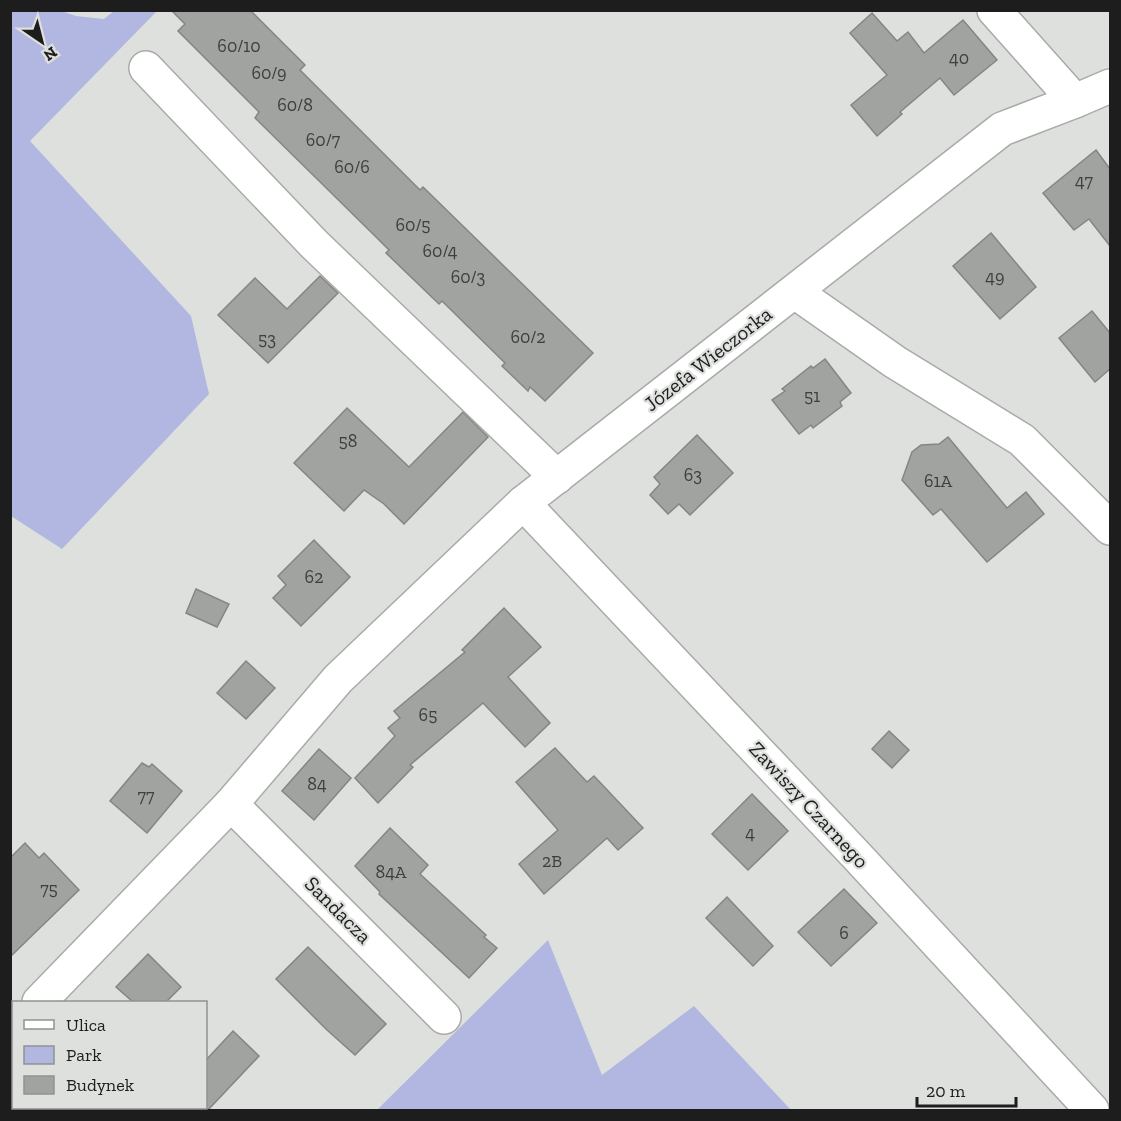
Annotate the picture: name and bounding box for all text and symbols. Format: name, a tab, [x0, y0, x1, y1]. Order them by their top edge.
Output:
north arrow	[12, 12, 72, 72]
house number: 60/10	[217, 35, 261, 57]
text: N	[40, 43, 61, 65]
house number: 40	[949, 47, 969, 69]
house number: 60/9	[251, 62, 287, 84]
house number: 60/8	[277, 94, 313, 116]
house number: 60/7	[306, 129, 341, 151]
house number: 60/6	[334, 156, 370, 178]
house number: 47	[1075, 170, 1093, 192]
house number: 60/5	[396, 214, 430, 236]
house number: 60/4	[423, 240, 458, 262]
house number: 60/3	[451, 266, 485, 288]
house number: 49	[985, 266, 1005, 288]
street label: Józefa Wieczorka	[639, 301, 777, 416]
house number: 60/2	[510, 326, 546, 348]
house number: 53	[258, 328, 276, 350]
house number: 51	[804, 385, 820, 407]
house number: 58	[339, 430, 357, 452]
house number: 63	[684, 464, 702, 486]
house number: 61A	[924, 470, 952, 492]
house number: 62	[305, 566, 323, 588]
house number: 65	[419, 704, 437, 726]
street label: Zawiszy Czarnego	[744, 736, 874, 873]
house number: 84	[307, 773, 327, 795]
house number: 77	[138, 785, 155, 807]
house number: 4	[745, 822, 755, 844]
house number: 2B	[542, 850, 562, 872]
house number: 84A	[375, 861, 407, 883]
street label: Sandacza	[300, 871, 377, 948]
house number: 75	[40, 878, 58, 900]
house number: 6	[839, 922, 849, 944]
legend	[12, 1001, 207, 1109]
text: Ulica	[66, 1014, 106, 1036]
text: Park	[66, 1044, 102, 1066]
scale bar	[917, 1070, 1016, 1108]
text: Budynek	[66, 1074, 135, 1096]
text: 20 m	[926, 1080, 966, 1102]

